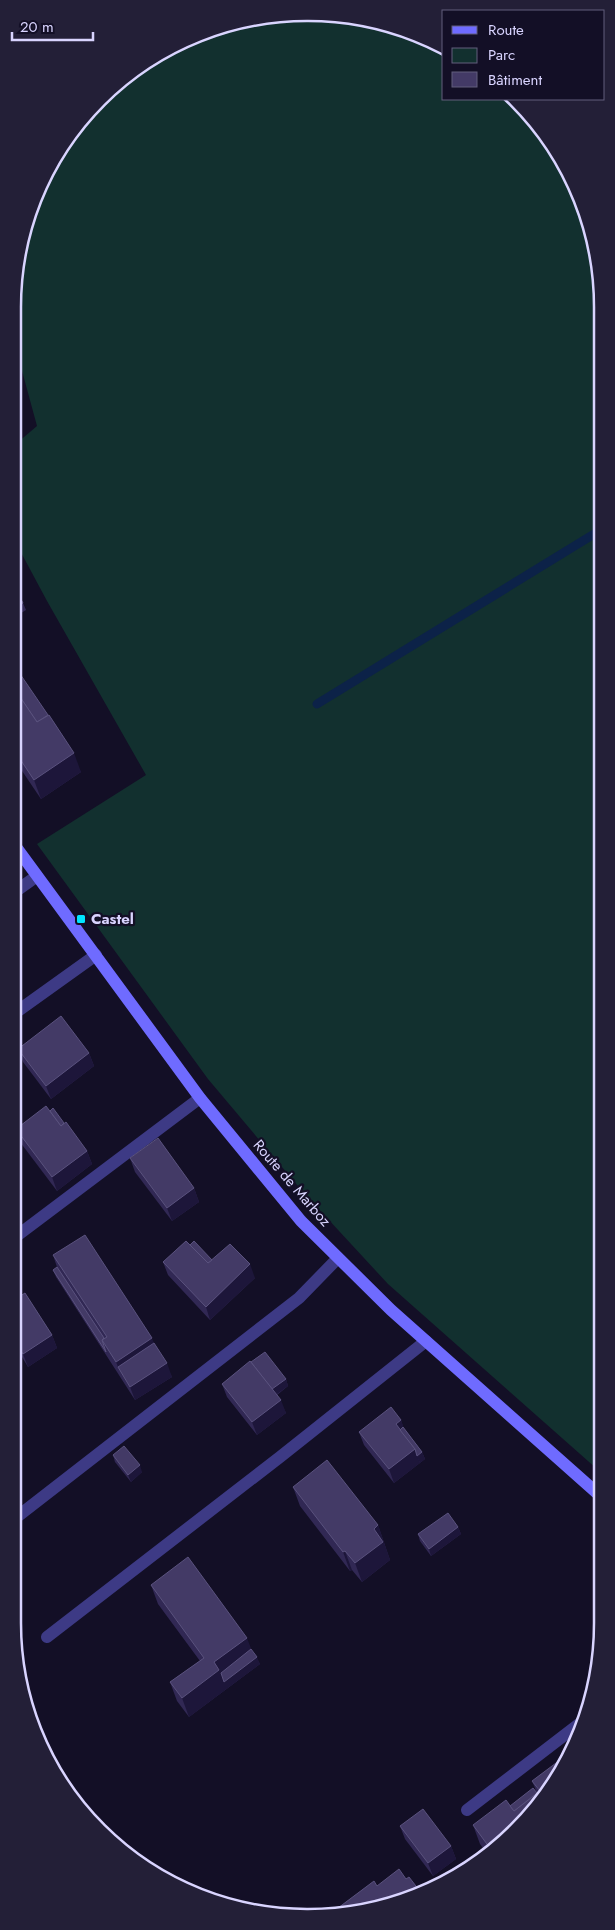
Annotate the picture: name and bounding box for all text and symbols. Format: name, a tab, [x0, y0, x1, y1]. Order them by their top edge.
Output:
scale bar	[12, 10, 94, 42]
legend	[442, 10, 605, 100]
text: 20 m	[20, 16, 54, 38]
text: Route	[488, 19, 524, 41]
text: Parc	[488, 44, 515, 66]
text: Bâtiment	[488, 69, 542, 91]
place label: Castel	[91, 908, 134, 930]
marker: Castel	[75, 913, 87, 925]
street label: Route de Marboz	[248, 1135, 336, 1231]

